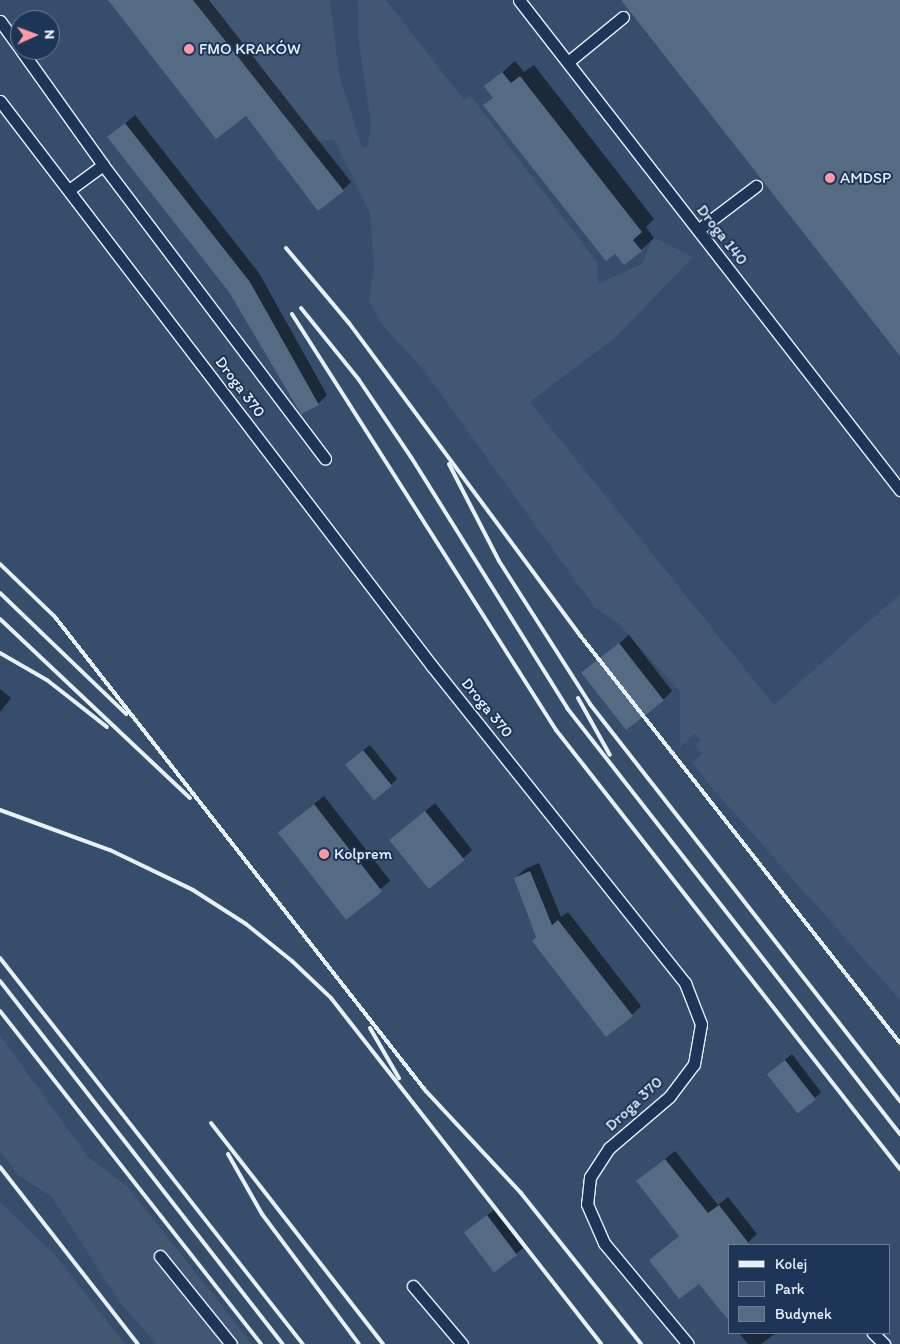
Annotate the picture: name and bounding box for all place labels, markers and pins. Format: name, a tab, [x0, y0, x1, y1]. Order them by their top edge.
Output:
place label: FMO KRAKÓW	[199, 39, 301, 59]
marker: FMO KRAKÓW	[183, 43, 195, 55]
place label: AMDSP	[840, 168, 891, 188]
marker: AMDSP	[824, 172, 836, 184]
place label: Kolprem	[334, 844, 392, 864]
marker: Kolprem	[318, 848, 330, 860]

